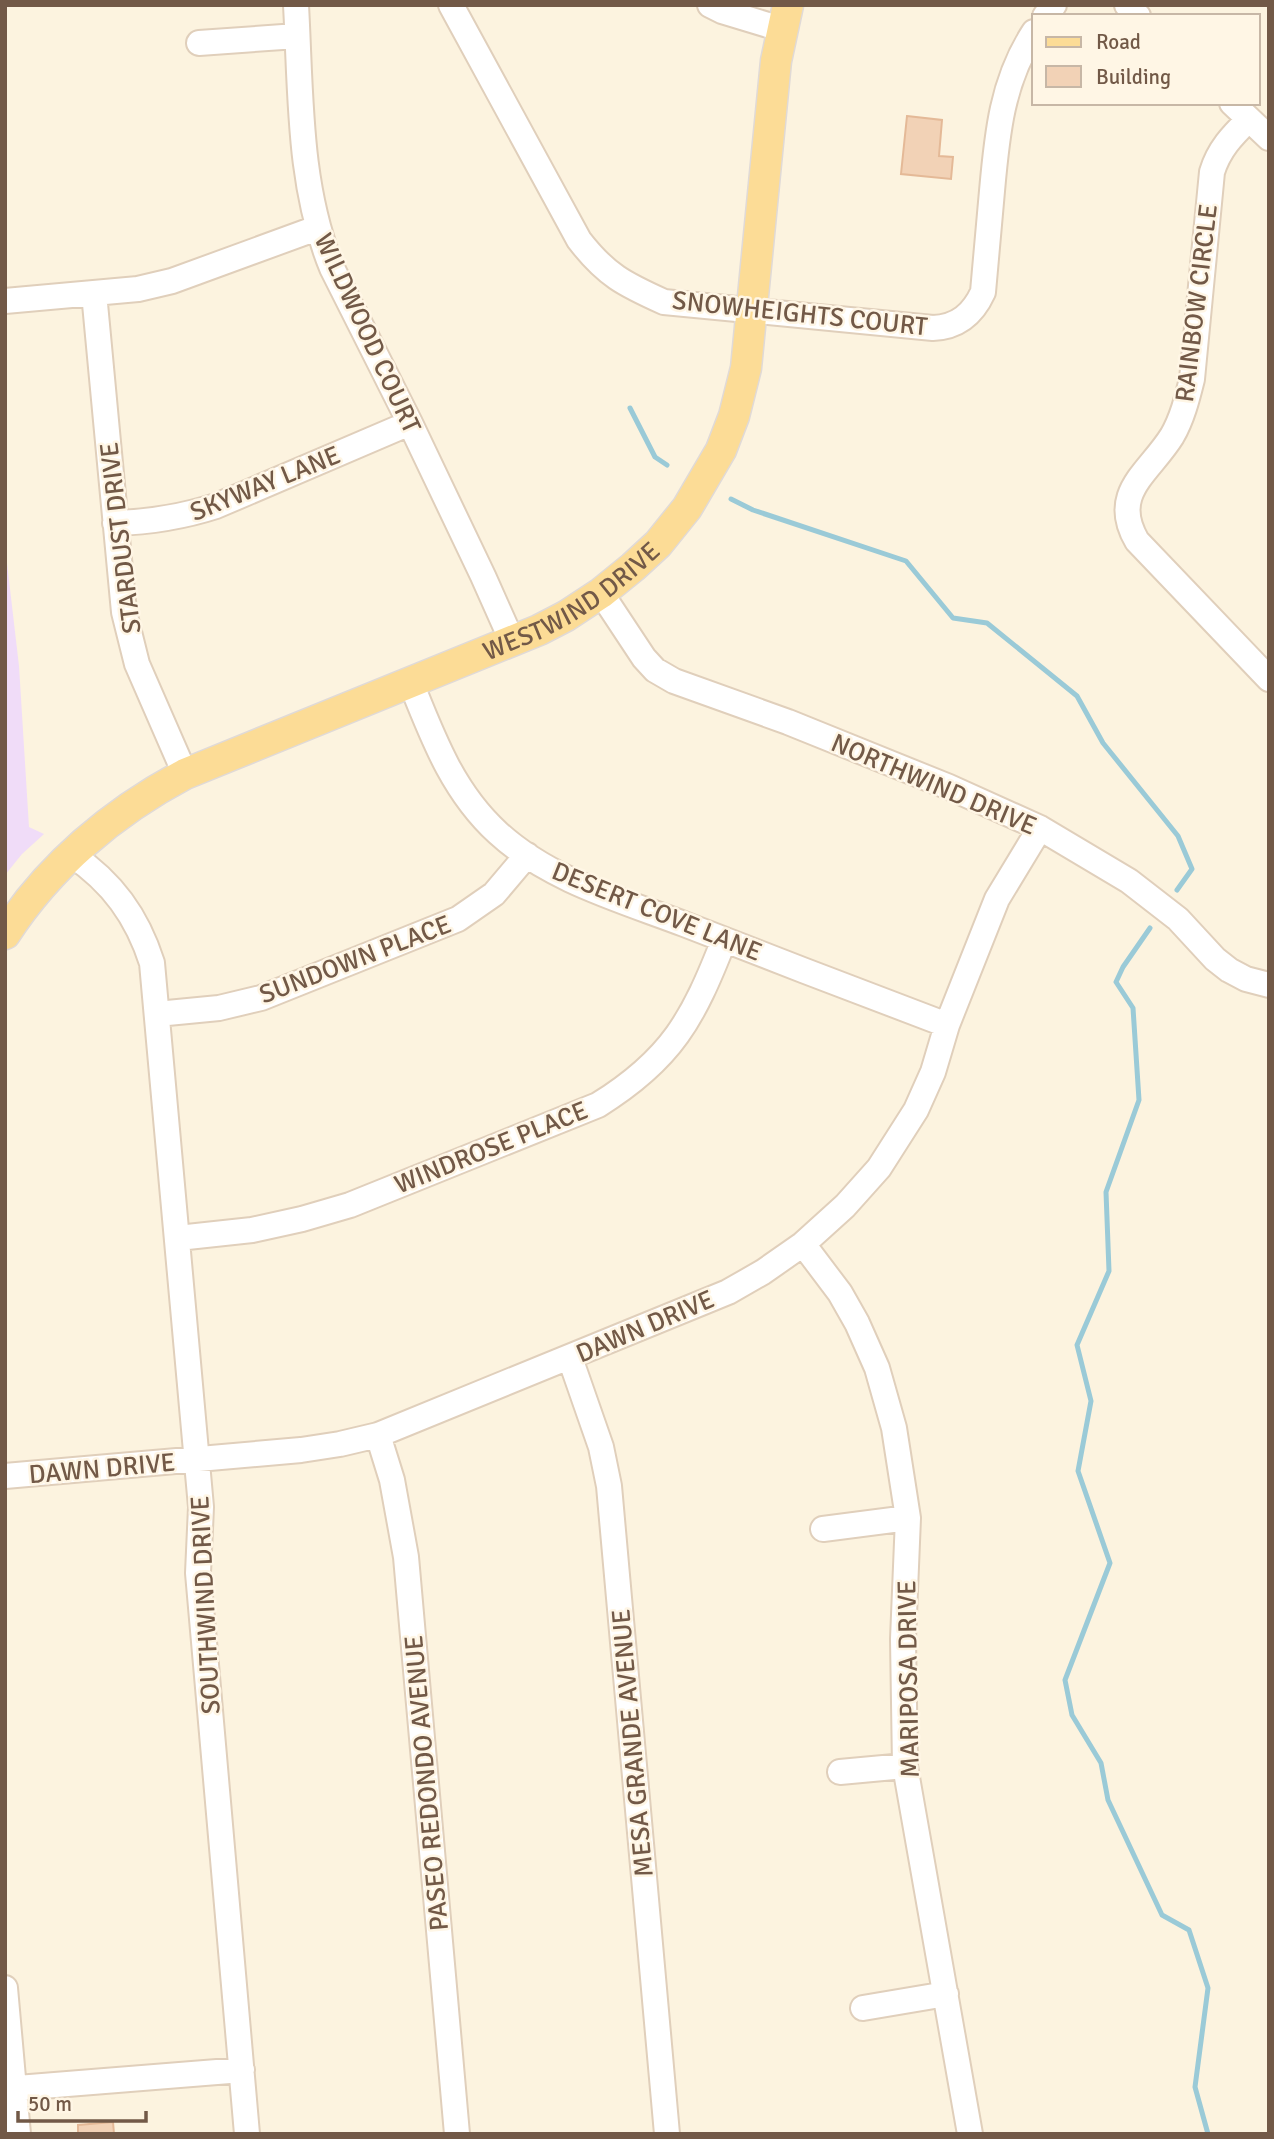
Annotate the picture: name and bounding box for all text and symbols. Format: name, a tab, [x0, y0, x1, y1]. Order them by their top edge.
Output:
legend	[1032, 14, 1260, 105]
text: Road	[1096, 29, 1141, 55]
text: Building	[1096, 64, 1171, 90]
street label: RAINBOW CIRCLE	[1169, 202, 1225, 404]
street label: WILDWOOD COURT	[307, 228, 427, 439]
street label: SNOWHEIGHTS COURT	[671, 285, 929, 343]
street label: SKYWAY LANE	[186, 439, 345, 529]
street label: STARDUST DRIVE	[93, 440, 149, 635]
street label: WESTWIND DRIVE	[479, 535, 667, 668]
street label: NORTHWIND DRIVE	[826, 727, 1041, 843]
street label: DESERT COVE LANE	[547, 855, 766, 969]
street label: SUNDOWN PLACE	[255, 909, 456, 1011]
street label: WINDROSE PLACE	[390, 1095, 593, 1201]
street label: DAWN DRIVE	[571, 1283, 719, 1370]
street label: DAWN DRIVE	[27, 1447, 177, 1491]
street label: SOUTHWIND DRIVE	[184, 1495, 228, 1715]
street label: MARIPOSA DRIVE	[891, 1580, 927, 1778]
street label: MESA GRANDE AVENUE	[605, 1608, 661, 1878]
street label: PASEO REDONDO AVENUE	[398, 1634, 456, 1932]
scale bar	[18, 2080, 145, 2124]
text: 50 m	[28, 2091, 72, 2117]

